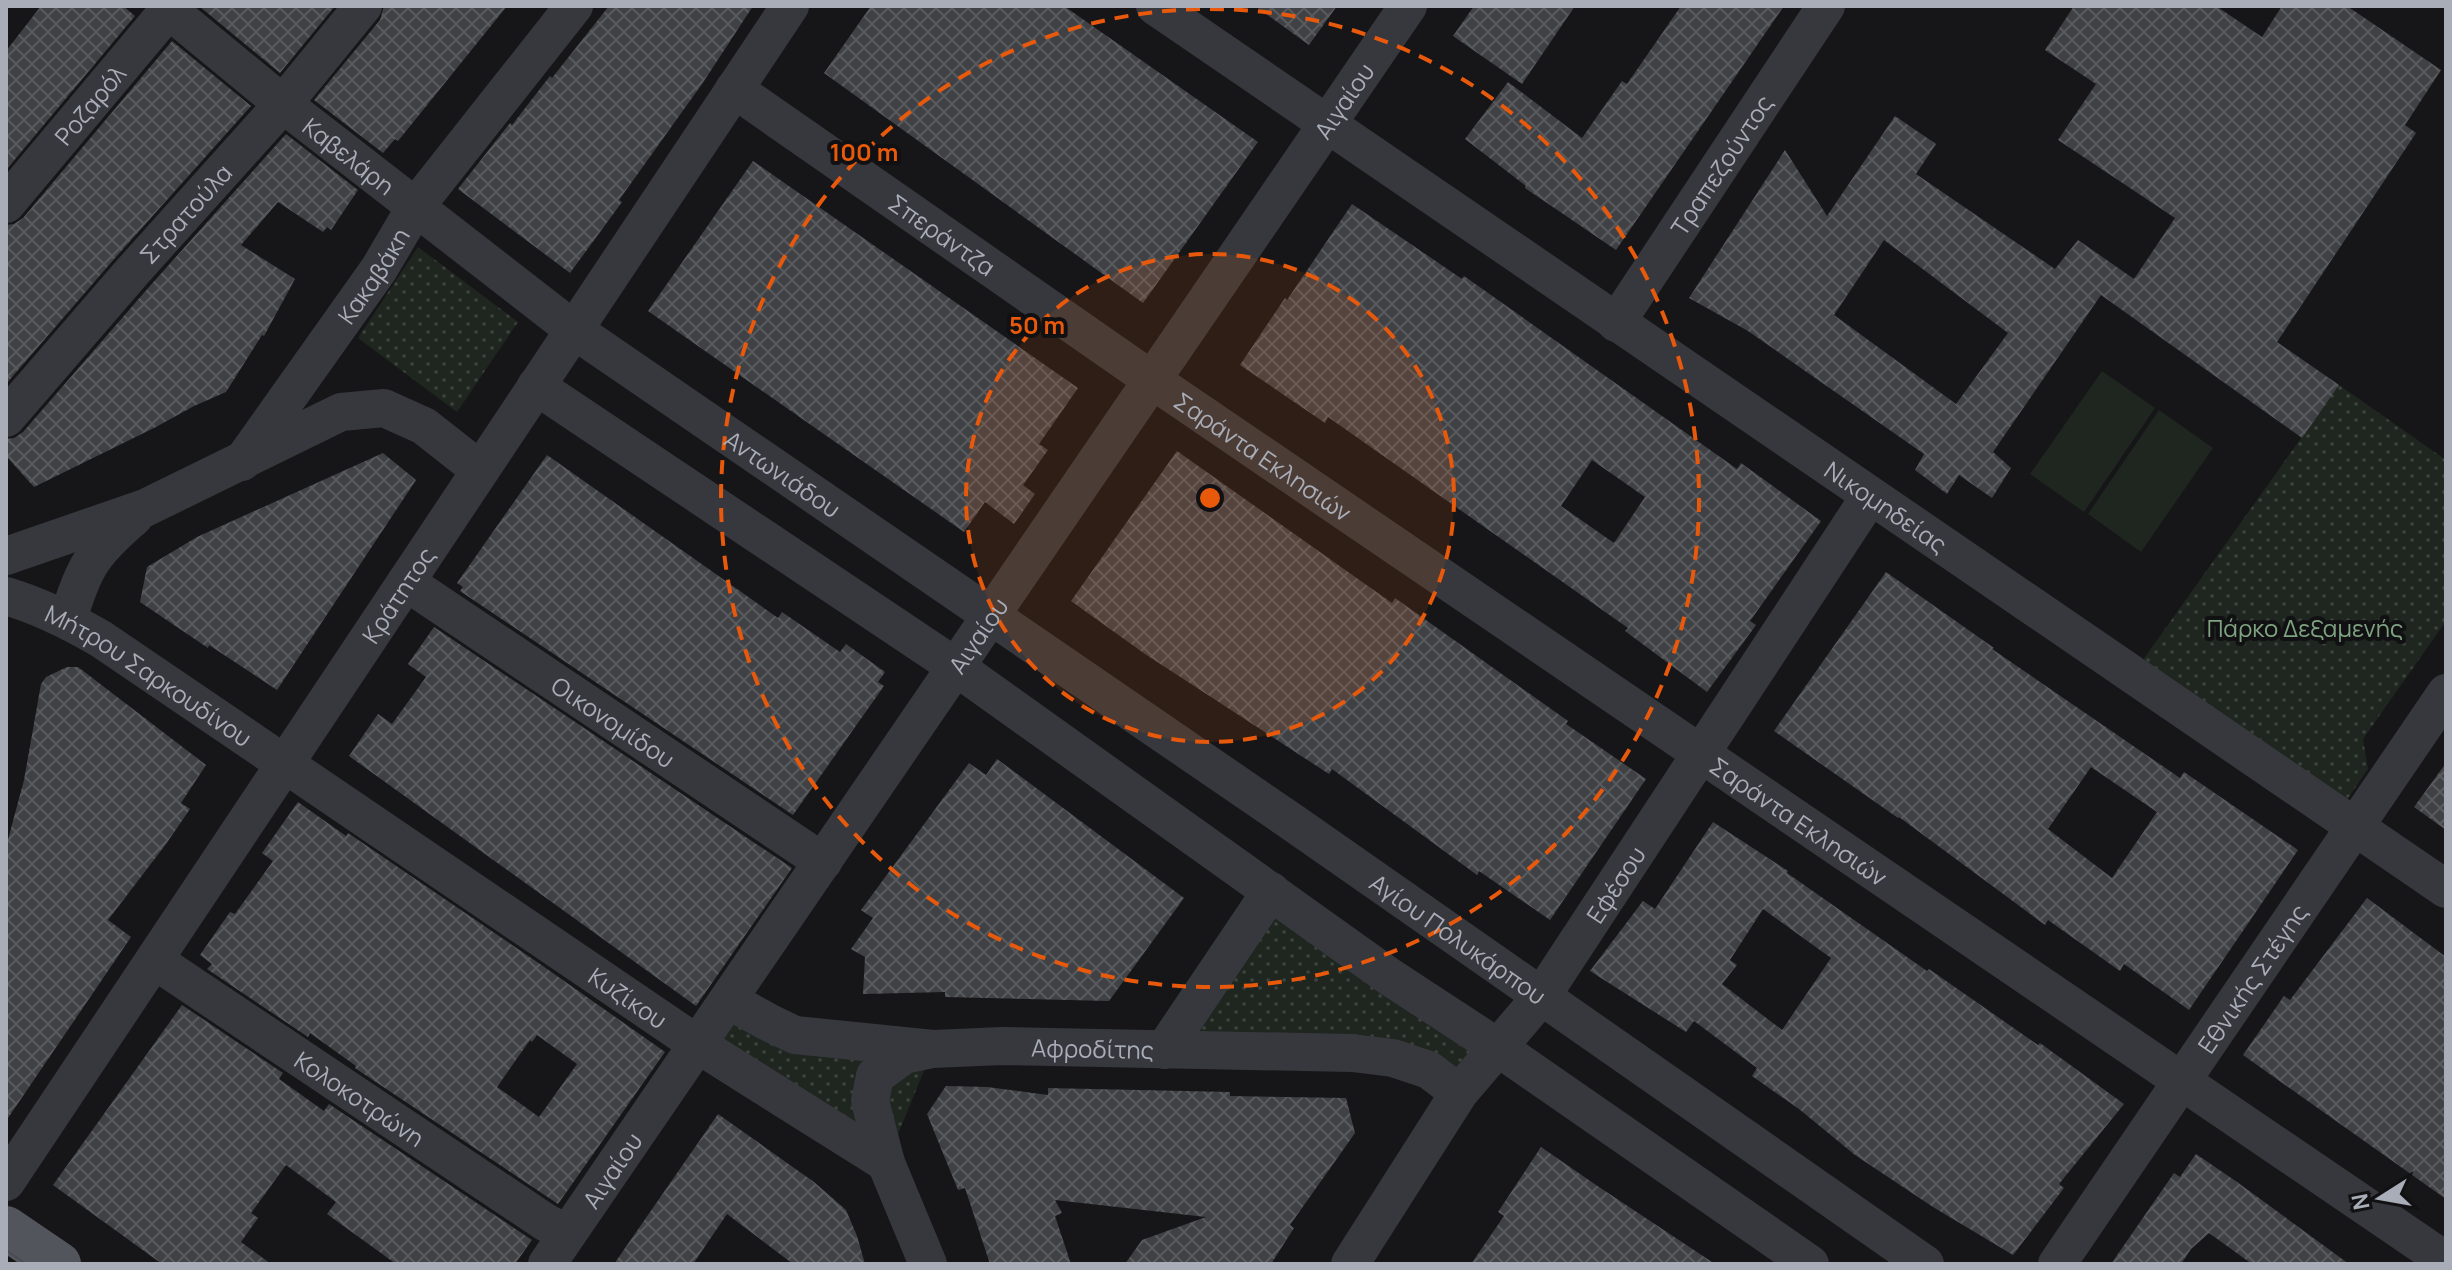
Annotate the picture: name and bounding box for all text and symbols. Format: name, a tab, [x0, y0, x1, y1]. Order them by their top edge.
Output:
street label: Αιγαίου	[1306, 56, 1381, 145]
street label: Ροζαρόλ	[46, 57, 133, 151]
street label: Τραπεζούντος	[1662, 88, 1780, 242]
street label: Καβελάρη	[296, 109, 402, 202]
text: 100 m	[830, 135, 898, 168]
street label: Στρατούλα	[131, 156, 239, 270]
street label: Σπεράντζα	[883, 185, 1002, 283]
street label: Κακαβάκη	[329, 221, 416, 330]
text: 50 m	[1009, 308, 1065, 341]
street label: Σαράντα Εκλησιών	[1168, 384, 1359, 528]
street label: Αντωνιάδου	[719, 422, 847, 525]
street label: Νικομηδείας	[1819, 453, 1954, 560]
centre of rings	[1196, 484, 1224, 512]
street label: Κράτητος	[354, 540, 442, 649]
street label: Αιγαίου	[940, 591, 1015, 680]
street label: Μήτρου Σαρκουδίνου	[40, 596, 259, 754]
park label: Πάρκο Δεξαμενής	[2207, 611, 2403, 644]
street label: Οικονομίδου	[545, 668, 682, 775]
street label: Σαράντα Εκλησιών	[1704, 748, 1894, 893]
street label: Εφέσου	[1578, 839, 1652, 929]
street label: Αγίου Πολυκάρπου	[1364, 865, 1553, 1011]
street label: Εθνικής Στέγης	[2189, 897, 2314, 1059]
street label: Κυζίκου	[583, 959, 674, 1036]
street label: Αφροδίτης	[1031, 1030, 1154, 1066]
street label: Κολοκοτρώνη	[289, 1043, 431, 1153]
street label: Αιγαίου	[574, 1126, 649, 1214]
north arrow	[2340, 1158, 2420, 1238]
text: N	[2344, 1191, 2377, 1212]

